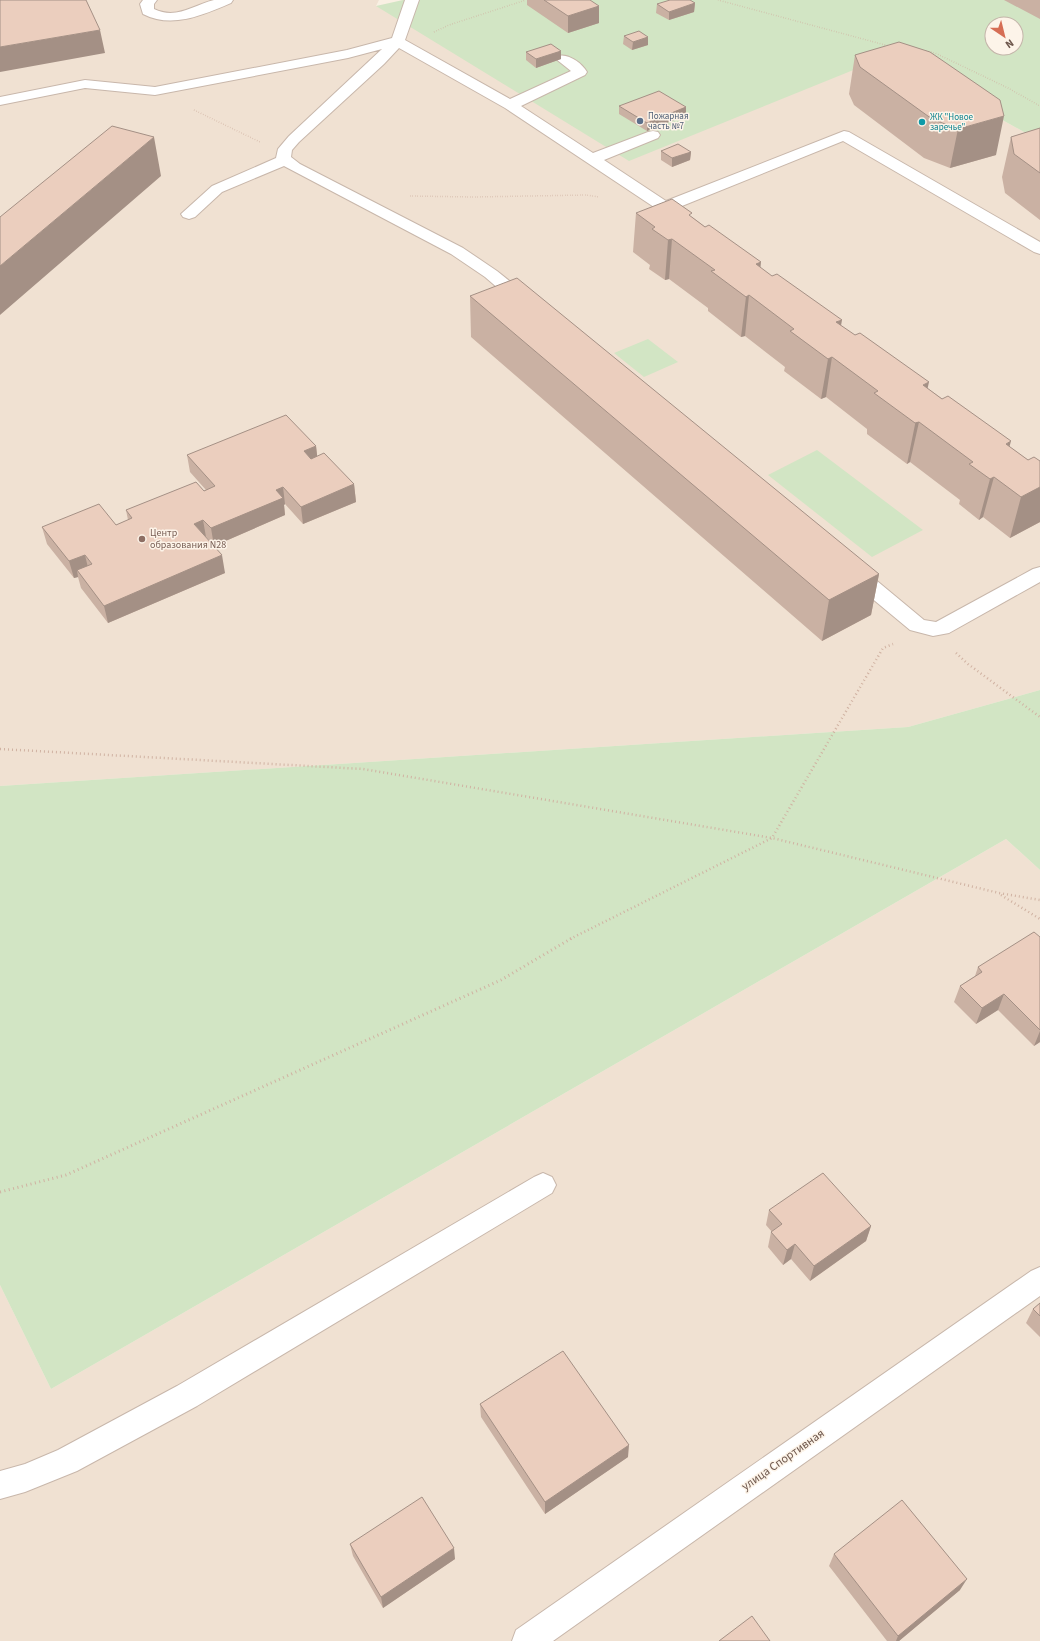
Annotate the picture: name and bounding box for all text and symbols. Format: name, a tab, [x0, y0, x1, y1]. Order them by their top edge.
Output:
north arrow	[984, 16, 1024, 56]
text: N	[1002, 36, 1017, 52]
place label: Пожарная часть №7	[648, 110, 689, 133]
place label: ЖК "Новое заречье"	[930, 111, 974, 134]
marker: Пожарная часть №7	[635, 116, 645, 126]
marker: ЖК "Новое заречье"	[917, 117, 927, 127]
place label: Центр образования N28	[150, 526, 226, 552]
marker: Центр образования N28	[137, 534, 147, 544]
street label: улица Спортивная	[738, 1425, 828, 1495]

